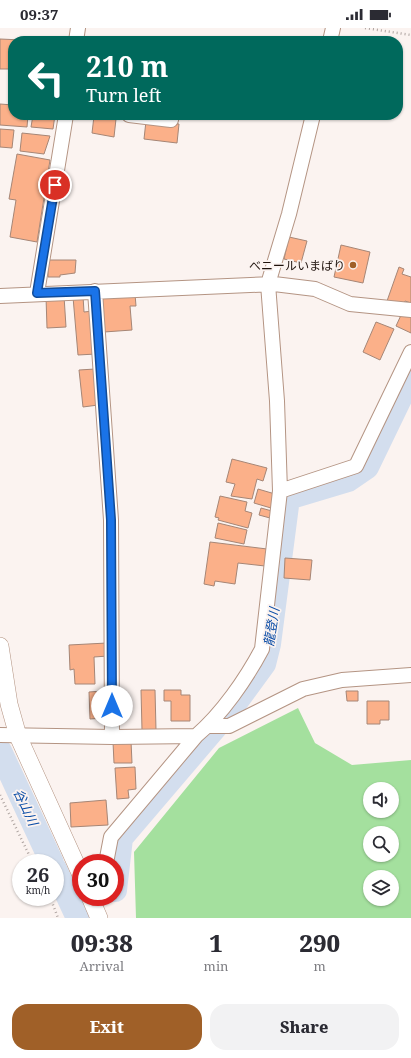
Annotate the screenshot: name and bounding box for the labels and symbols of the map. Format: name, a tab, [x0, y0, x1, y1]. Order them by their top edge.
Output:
pin	[38, 168, 72, 202]
place label: べニールいまばり	[249, 257, 345, 274]
marker: べニールいまばり	[348, 260, 358, 270]
water label: 龍登川	[259, 604, 283, 648]
position arrow	[91, 685, 133, 727]
water label: 谷山川	[10, 786, 43, 830]
speed limit sign: 30	[72, 854, 124, 906]

